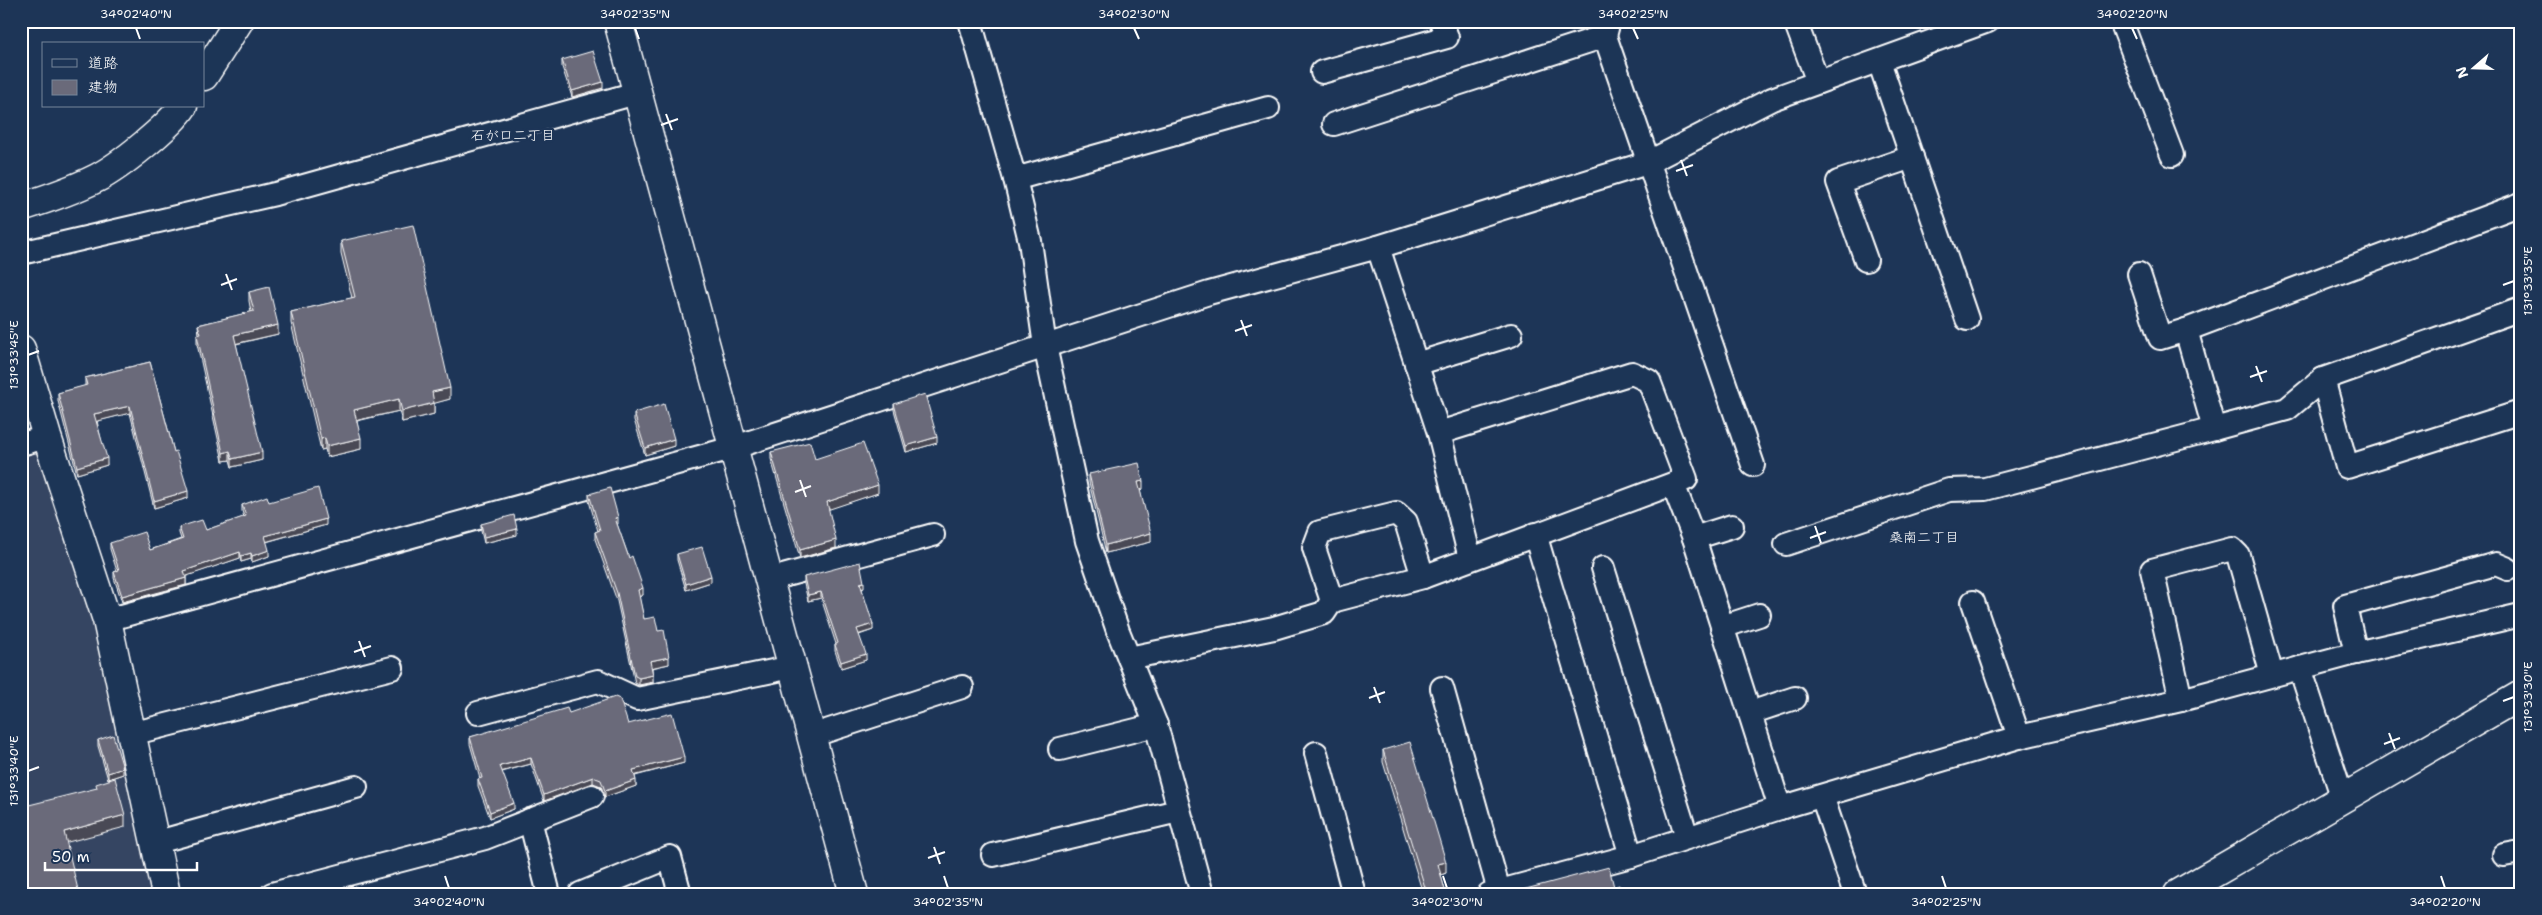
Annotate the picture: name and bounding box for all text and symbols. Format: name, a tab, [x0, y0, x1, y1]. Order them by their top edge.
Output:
text: 34°02'40"N	[100, 6, 172, 22]
text: 34°02'35"N	[600, 6, 670, 22]
text: 34°02'30"N	[1098, 6, 1170, 22]
text: 34°02'25"N	[1598, 6, 1668, 22]
text: 34°02'20"N	[2096, 6, 2168, 22]
legend	[42, 42, 205, 108]
north arrow	[2450, 42, 2500, 92]
text: 道路	[88, 53, 118, 73]
text: N	[2451, 64, 2472, 81]
text: 建物	[88, 77, 118, 97]
district label: 石が口二丁目	[471, 126, 555, 144]
text: 131°33'35"E	[2520, 246, 2536, 316]
text: 131°33'45"E	[6, 320, 22, 390]
district label: 桑南二丁目	[1889, 528, 1959, 546]
text: 131°33'30"E	[2520, 662, 2536, 732]
text: 131°33'40"E	[6, 736, 22, 806]
scale bar	[45, 840, 198, 872]
text: 50 m	[52, 847, 90, 867]
text: 34°02'40"N	[413, 894, 485, 910]
text: 34°02'35"N	[913, 894, 983, 910]
text: 34°02'30"N	[1411, 894, 1483, 910]
text: 34°02'25"N	[1911, 894, 1981, 910]
text: 34°02'20"N	[2409, 894, 2481, 910]

